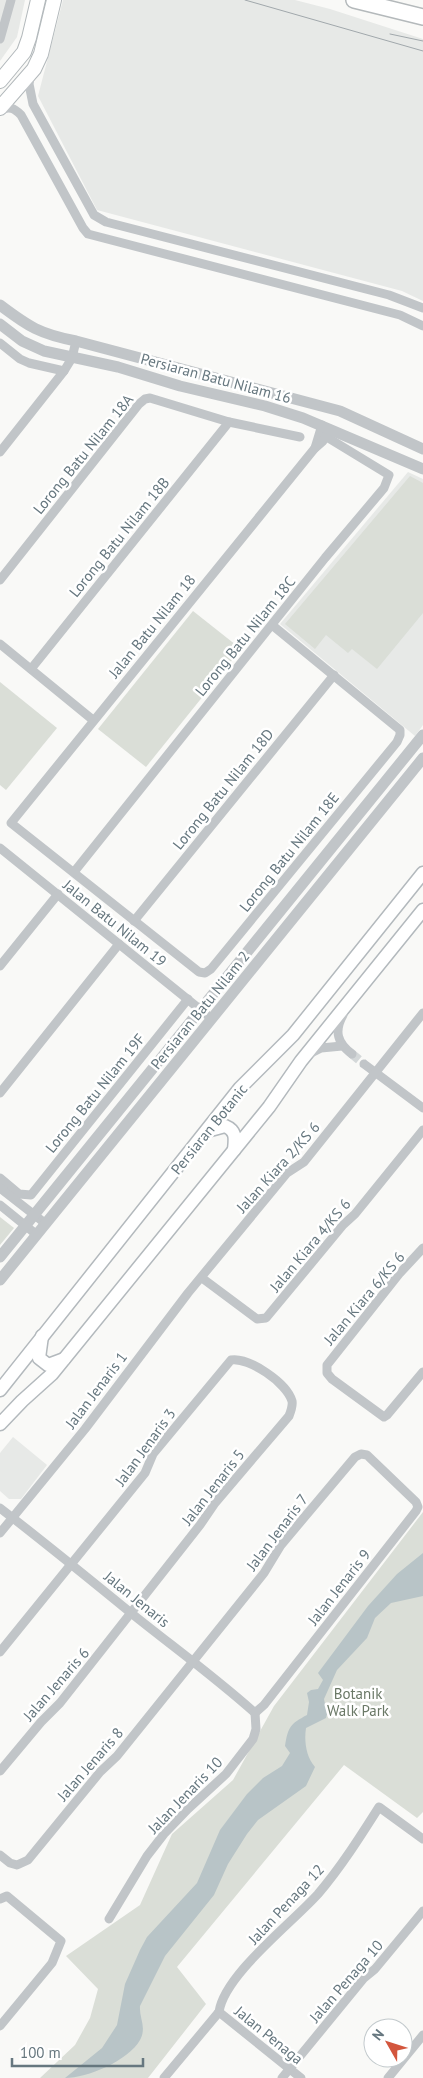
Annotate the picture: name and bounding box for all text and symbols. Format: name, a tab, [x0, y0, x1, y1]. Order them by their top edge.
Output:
street label: Persiaran Batu Nilam 16	[139, 349, 293, 407]
street label: Lorong Batu Nilam 18A	[29, 390, 137, 518]
street label: Lorong Batu Nilam 18B	[65, 473, 173, 601]
street label: Jalan Batu Nilam 18	[104, 570, 200, 682]
street label: Lorong Batu Nilam 18C	[191, 572, 299, 700]
street label: Lorong Batu Nilam 18D	[168, 725, 278, 853]
street label: Lorong Batu Nilam 18E	[235, 788, 343, 916]
street label: Jalan Batu Nilam 19	[59, 875, 171, 971]
street label: Persiaran Batu Nilam 2	[146, 947, 254, 1073]
street label: Lorong Batu Nilam 19F	[41, 1030, 149, 1156]
street label: Persiaran Botanic	[167, 1080, 252, 1178]
street label: Jalan Kiara 2/KS 6	[232, 1118, 324, 1217]
street label: Jalan Kiara 4/KS 6	[265, 1195, 354, 1296]
street label: Jalan Kiara 6/KS 6	[319, 1248, 408, 1349]
street label: Jalan Jenaris 1	[60, 1348, 131, 1433]
street label: Jalan Jenaris 3	[110, 1405, 179, 1490]
street label: Jalan Jenaris 5	[177, 1445, 249, 1530]
street label: Jalan Jenaris 7	[241, 1490, 312, 1575]
street label: Jalan Jenaris 9	[303, 1545, 375, 1630]
street label: Jalan Jenaris	[100, 1566, 174, 1631]
street label: Jalan Jenaris 6	[18, 1643, 93, 1725]
park label: Botanik Walk Park	[327, 1684, 390, 1720]
street label: Jalan Jenaris 8	[52, 1723, 127, 1805]
street label: Jalan Jenaris 10	[143, 1753, 226, 1838]
street label: Jalan Penaga 12	[243, 1860, 328, 1949]
street label: Jalan Penaga 10	[304, 1936, 387, 2027]
street label: Jalan Penaga	[230, 2001, 307, 2068]
north arrow	[363, 2018, 413, 2068]
text: N	[368, 2026, 388, 2044]
scale bar	[12, 2036, 144, 2068]
text: 100 m	[20, 2043, 61, 2062]

